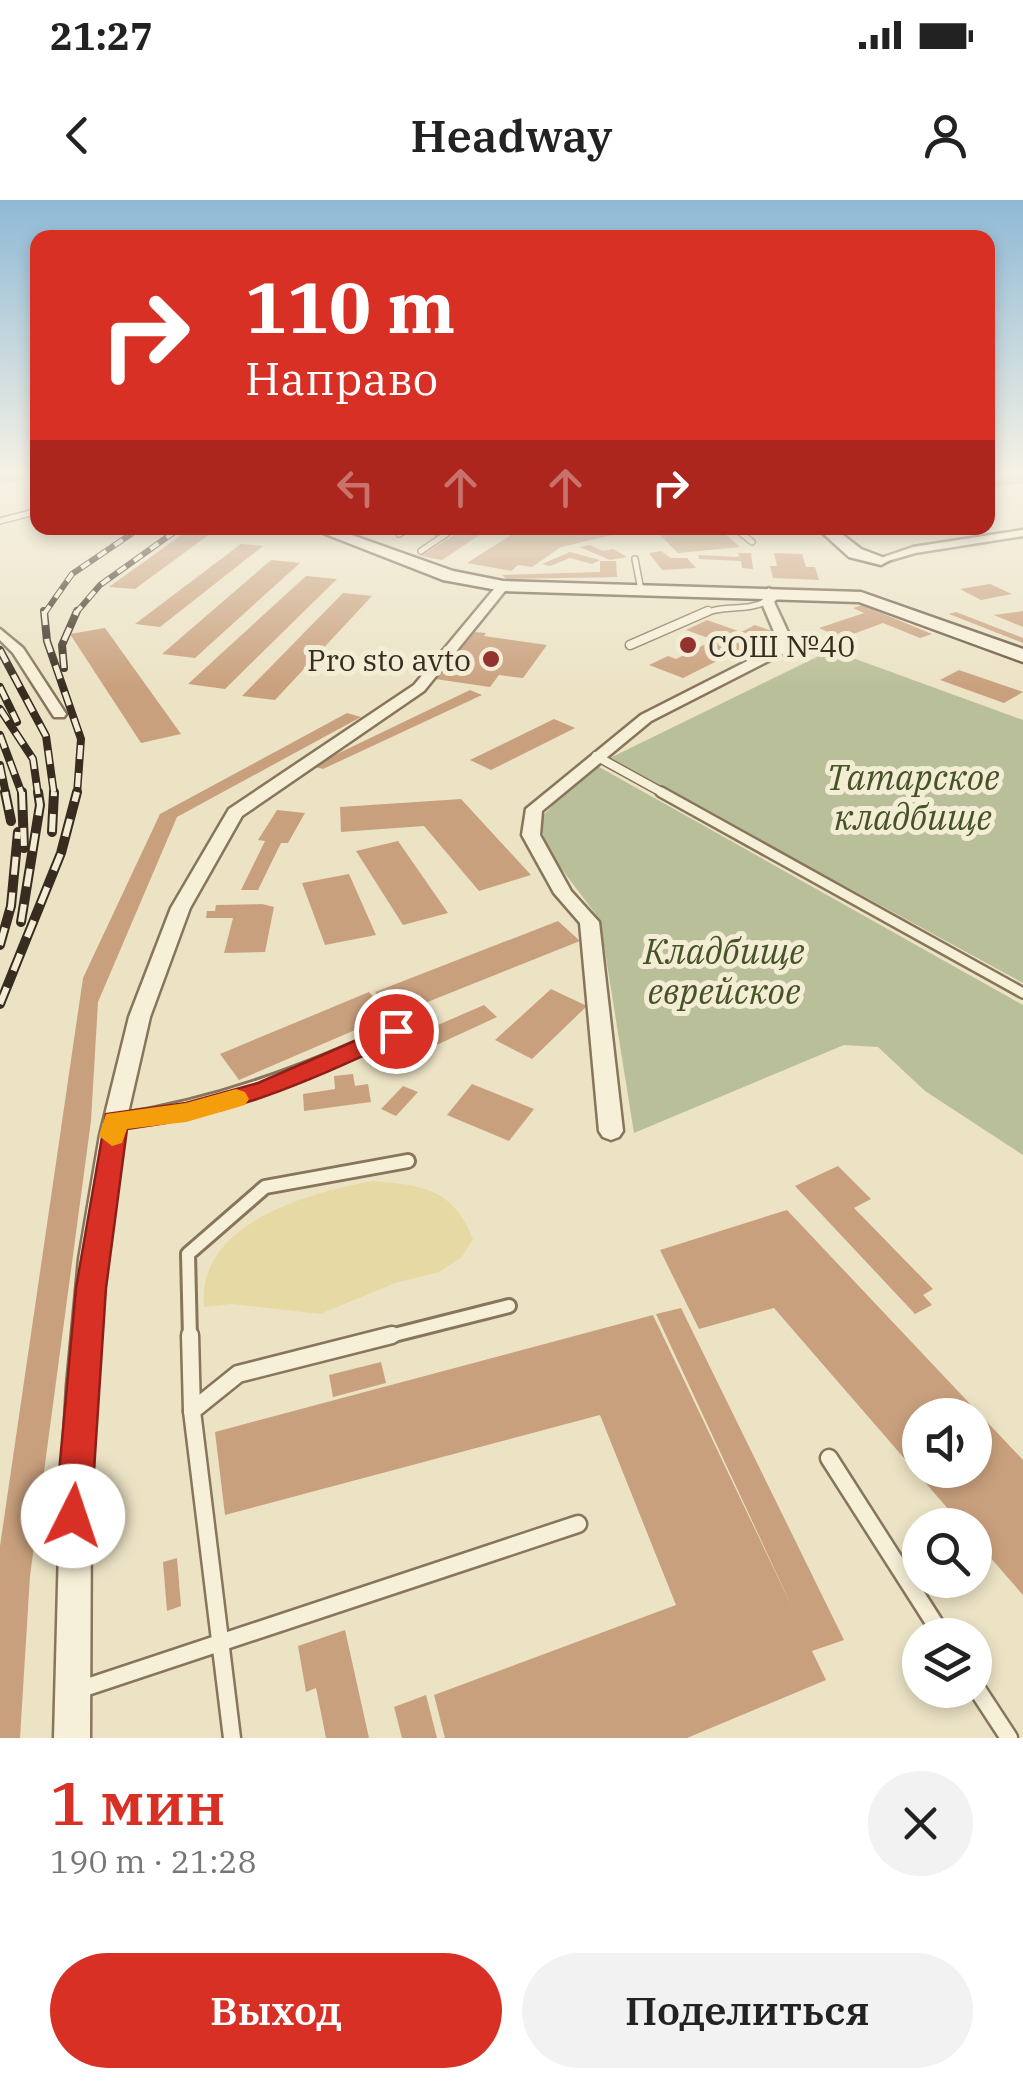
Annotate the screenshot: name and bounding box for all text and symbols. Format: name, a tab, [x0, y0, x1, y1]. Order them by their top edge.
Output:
text: 21:27	[50, 11, 153, 60]
text: Headway	[411, 106, 612, 164]
icon: back	[50, 108, 105, 163]
icon: person	[918, 108, 973, 163]
text: 110 m	[245, 261, 455, 352]
icon: right	[80, 270, 210, 400]
text: Направо	[245, 349, 438, 407]
icon: left	[328, 460, 383, 515]
icon: ahead	[433, 460, 488, 515]
icon: ahead	[538, 460, 593, 515]
icon: right	[643, 460, 698, 515]
place label: СОШ №40	[708, 626, 855, 665]
marker: СОШ №40	[677, 634, 699, 656]
place label: Pro sto avto	[307, 640, 471, 679]
marker: Pro sto avto	[480, 648, 502, 670]
park label: Татарское кладбище	[826, 754, 1000, 840]
park label: Кладбище еврейское	[642, 928, 805, 1014]
pin	[354, 989, 439, 1074]
icon: arrive	[369, 1004, 424, 1059]
map controls	[902, 1398, 992, 1708]
button: sound	[902, 1398, 992, 1488]
position arrow	[21, 1464, 125, 1568]
button: search	[902, 1508, 992, 1598]
button: layers	[902, 1618, 992, 1708]
text: 1 мин	[50, 1763, 226, 1842]
button: close	[868, 1771, 973, 1876]
text: 190 m · 21:28	[50, 1840, 257, 1882]
button: Выход	[50, 1953, 502, 2068]
button: Поделиться	[522, 1953, 973, 2068]

